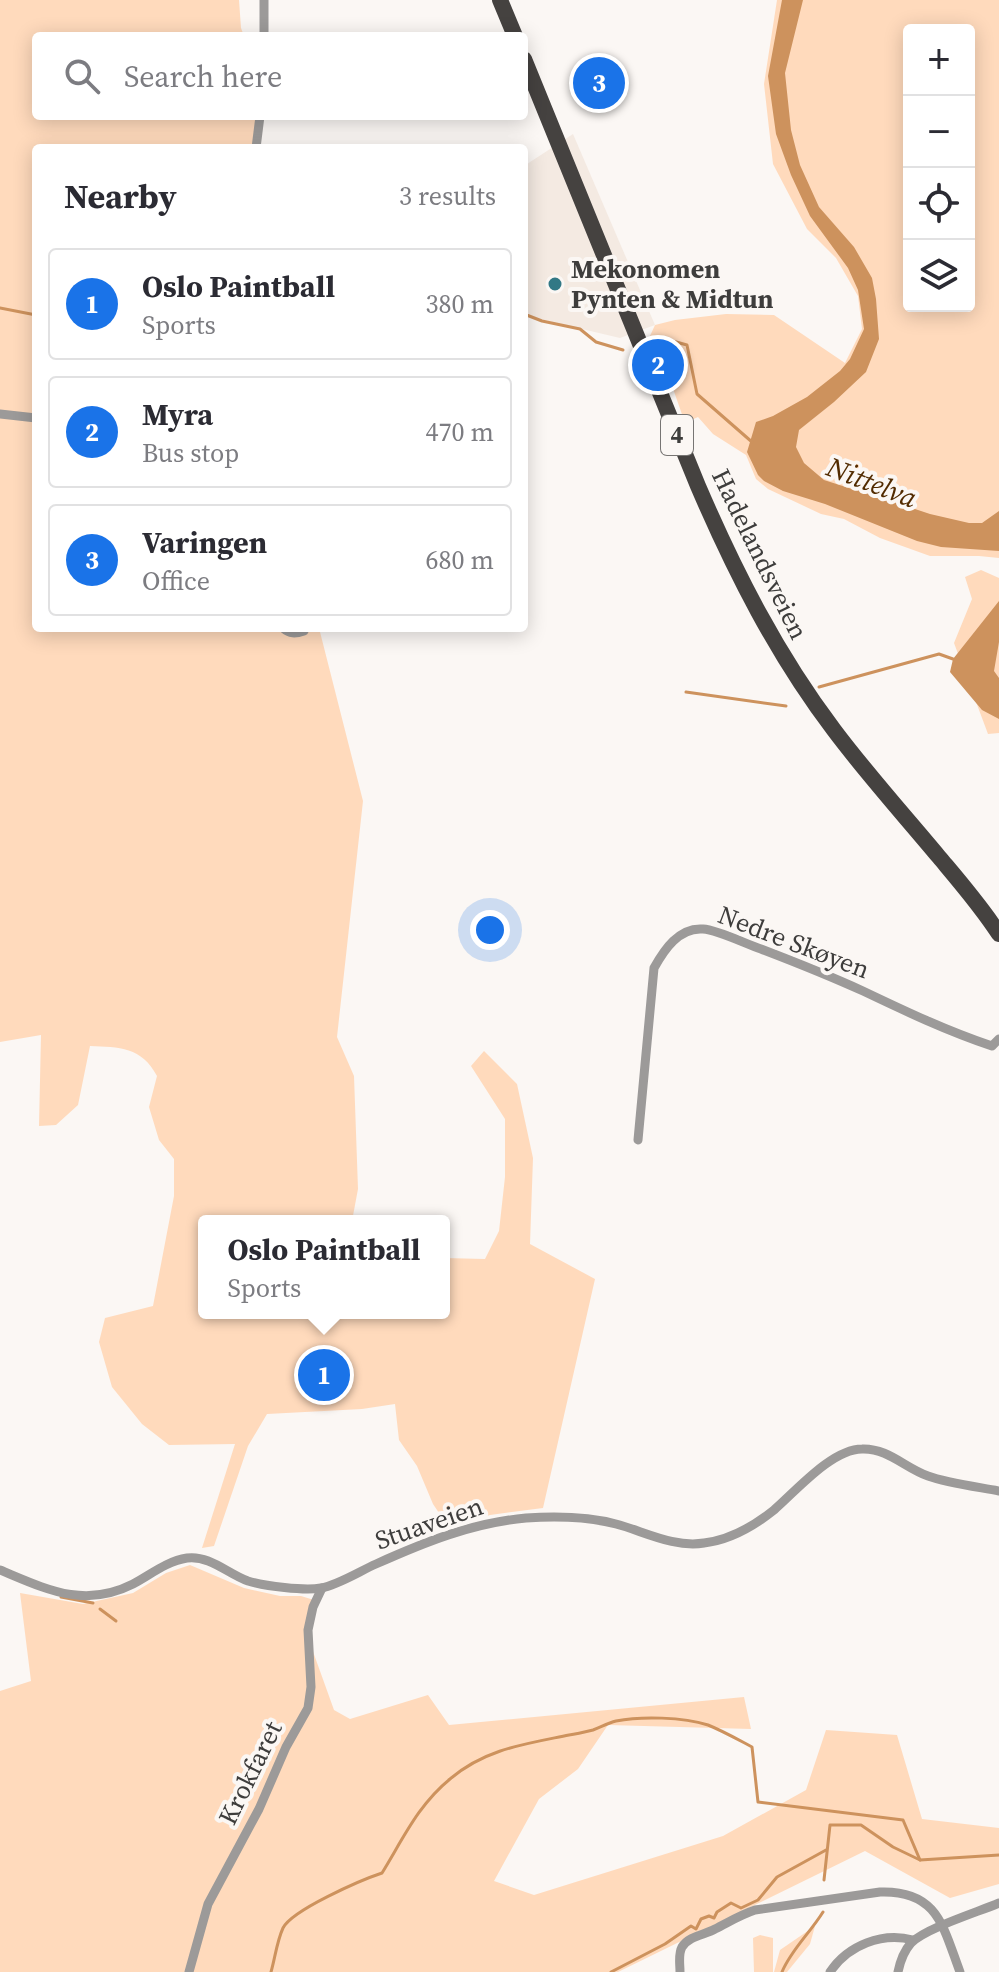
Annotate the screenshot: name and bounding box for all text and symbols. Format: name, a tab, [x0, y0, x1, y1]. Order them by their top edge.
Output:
map controls	[903, 24, 975, 312]
button: +	[903, 24, 975, 96]
search box	[32, 32, 528, 120]
pin: 3	[573, 53, 625, 113]
icon: search	[60, 54, 104, 98]
text: Search here	[124, 56, 282, 97]
button: −	[903, 96, 975, 168]
button: locate	[903, 168, 975, 240]
text: Nearby	[64, 173, 177, 219]
text: 3 results	[399, 178, 496, 214]
button: layers	[903, 240, 975, 312]
place label: Mekonomen Pynten & Midtun	[571, 251, 774, 317]
text: Oslo Paintball	[142, 266, 335, 307]
marker: Mekonomen Pynten & Midtun	[546, 275, 564, 293]
text: 1	[85, 286, 99, 322]
text: 380 m	[426, 286, 494, 322]
text: Sports	[142, 307, 216, 343]
pin: 2	[632, 335, 684, 395]
text: Myra	[142, 394, 213, 435]
text: 2	[85, 414, 99, 450]
text: 470 m	[426, 414, 494, 450]
road number: 4	[661, 415, 693, 455]
text: Bus stop	[142, 435, 239, 471]
water label: Nittelva	[821, 447, 923, 517]
street label: Hadelandsveien	[703, 463, 817, 645]
text: Varingen	[142, 522, 267, 563]
text: 3	[85, 542, 99, 578]
text: 680 m	[426, 542, 494, 578]
text: Office	[142, 563, 210, 599]
street label: Nedre Skøyen	[713, 897, 875, 987]
your location	[470, 910, 510, 950]
popup	[198, 1215, 450, 1319]
text: Oslo Paintball	[227, 1229, 421, 1270]
text: Sports	[227, 1270, 301, 1306]
pin: 1	[298, 1345, 350, 1405]
street label: Stuaveien	[370, 1488, 488, 1558]
street label: Krokfaret	[209, 1715, 291, 1831]

